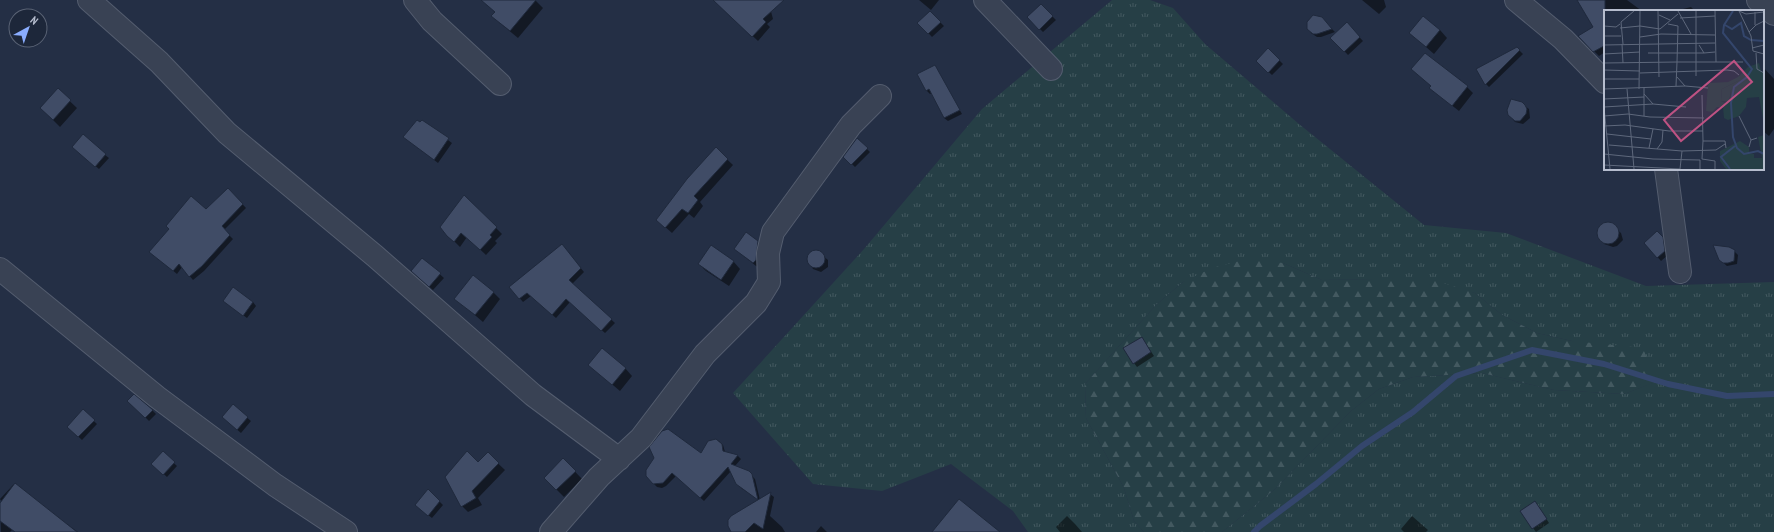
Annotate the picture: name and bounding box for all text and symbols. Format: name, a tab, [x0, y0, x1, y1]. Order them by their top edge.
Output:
north arrow	[8, 8, 48, 48]
inset map	[1604, 10, 1764, 170]
text: N	[28, 13, 41, 28]

